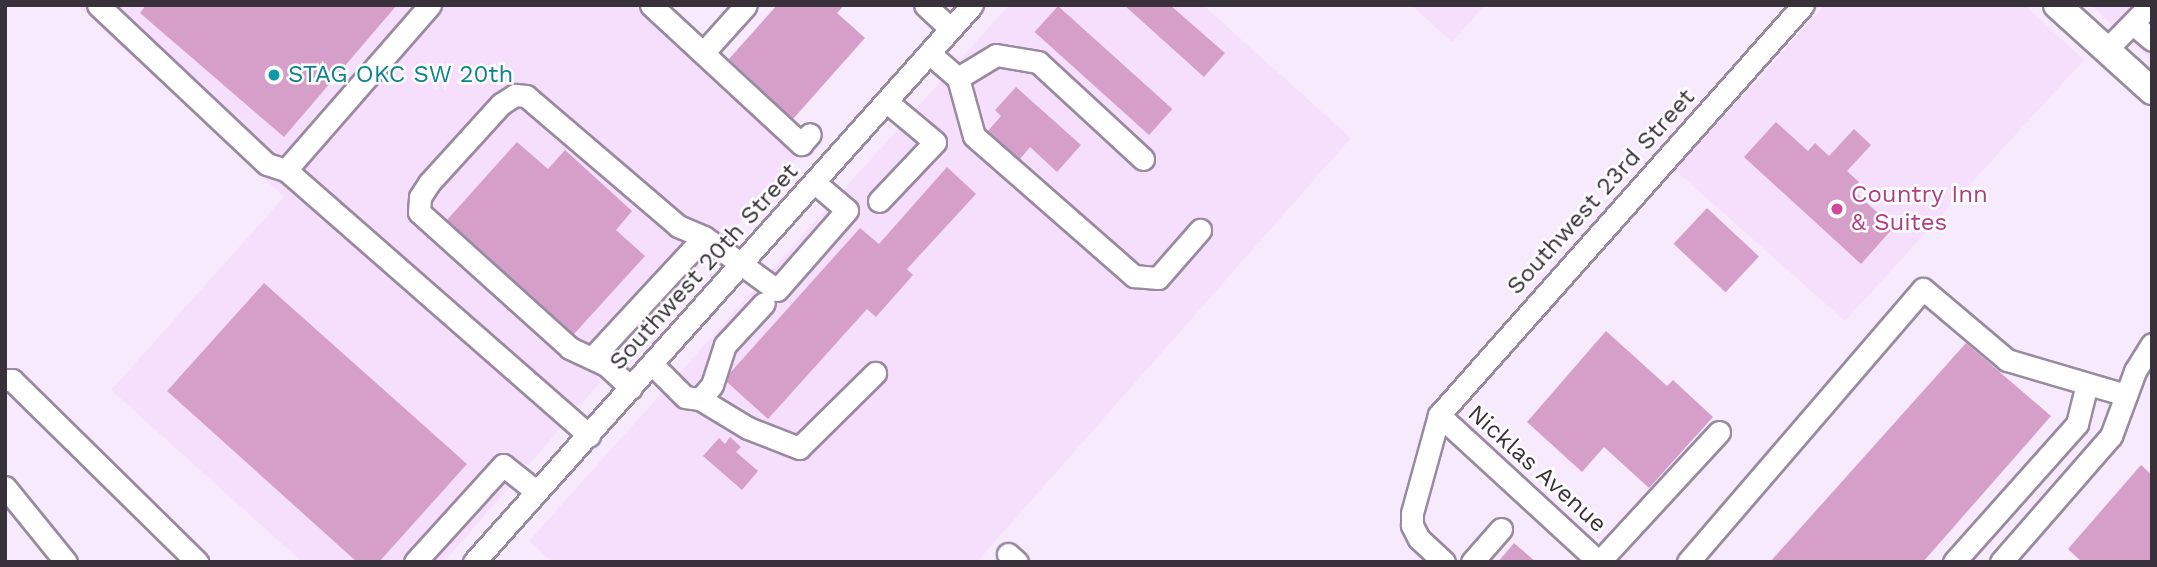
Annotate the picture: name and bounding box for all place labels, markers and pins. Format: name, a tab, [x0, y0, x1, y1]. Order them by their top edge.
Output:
place label: STAG OKC SW 20th	[288, 61, 514, 89]
marker: STAG OKC SW 20th	[266, 67, 282, 83]
place label: Country Inn & Suites	[1851, 181, 1988, 237]
marker: Country Inn & Suites	[1829, 201, 1845, 217]

